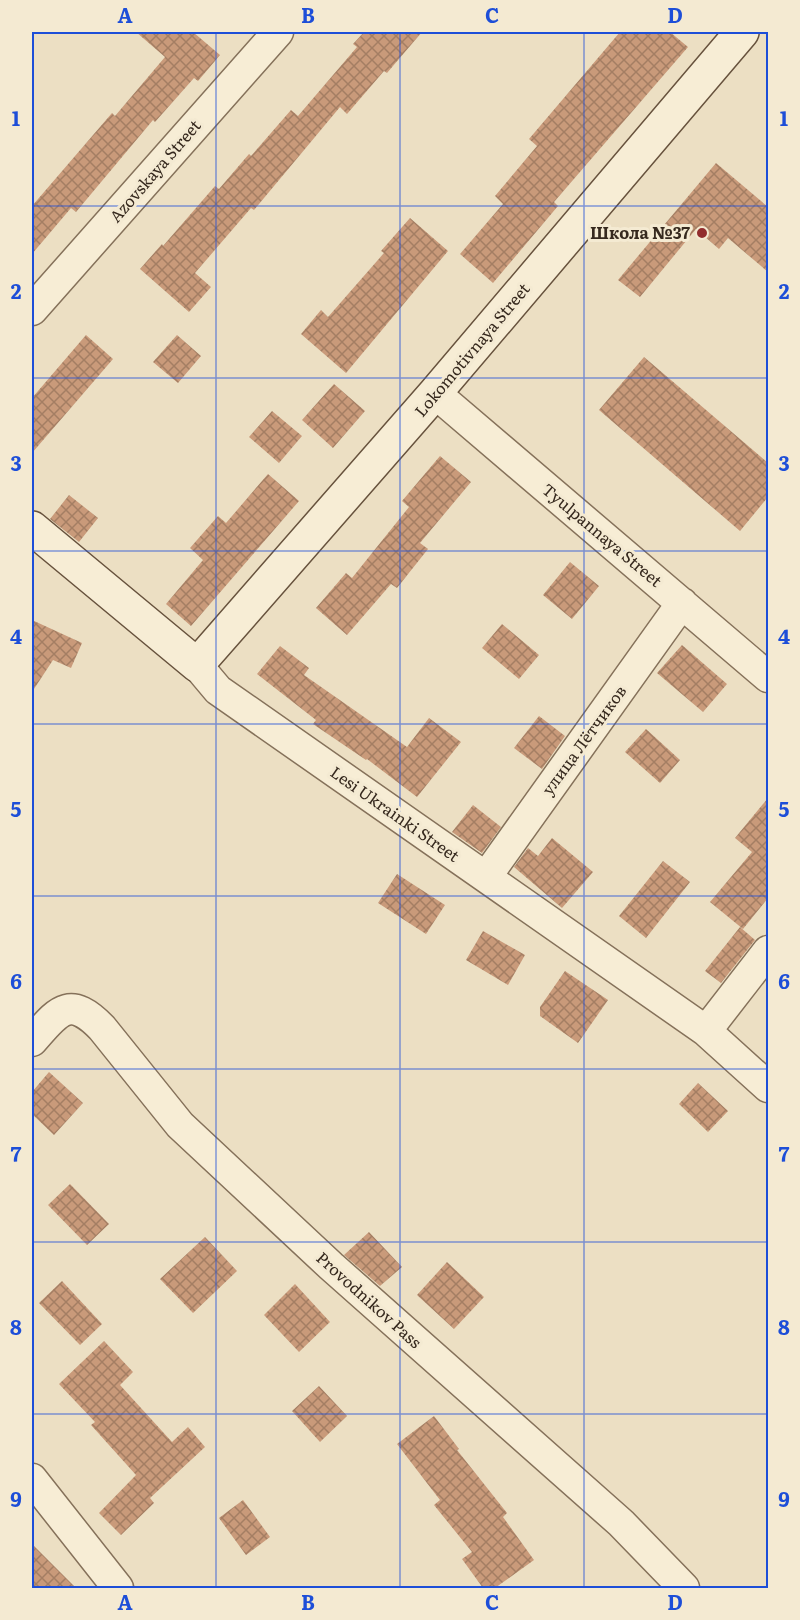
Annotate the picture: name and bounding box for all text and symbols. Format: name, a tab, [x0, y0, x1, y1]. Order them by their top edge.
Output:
text: A	[117, 0, 133, 29]
text: B	[301, 0, 315, 29]
text: C	[485, 0, 499, 29]
text: D	[667, 0, 683, 29]
text: 1	[12, 102, 20, 132]
text: 1	[780, 102, 788, 132]
street label: Azovskaya Street	[103, 113, 206, 227]
place label: Школа №37	[590, 220, 690, 244]
marker: Школа №37	[695, 226, 709, 240]
text: 2	[11, 275, 22, 305]
text: 2	[779, 275, 790, 305]
street label: Lokomotivnaya Street	[408, 277, 535, 422]
text: 3	[10, 447, 22, 477]
text: 3	[778, 447, 790, 477]
street label: Tyulpannaya Street	[537, 477, 668, 592]
text: 4	[10, 620, 22, 650]
text: 4	[778, 620, 790, 650]
street label: улица Лётчиков	[535, 679, 631, 799]
street label: Lesi Ukrainki Street	[326, 760, 465, 867]
text: 5	[11, 793, 22, 823]
text: 5	[779, 793, 790, 823]
text: 6	[10, 965, 22, 995]
text: 6	[778, 965, 790, 995]
text: 7	[11, 1138, 22, 1168]
text: 7	[779, 1138, 790, 1168]
street label: Provodnikov Pass	[312, 1245, 428, 1353]
text: 8	[10, 1311, 22, 1341]
text: 8	[778, 1311, 790, 1341]
text: 9	[10, 1483, 22, 1513]
text: 9	[778, 1483, 790, 1513]
text: A	[117, 1586, 133, 1616]
text: B	[301, 1586, 315, 1616]
text: C	[485, 1586, 499, 1616]
text: D	[667, 1586, 683, 1616]

